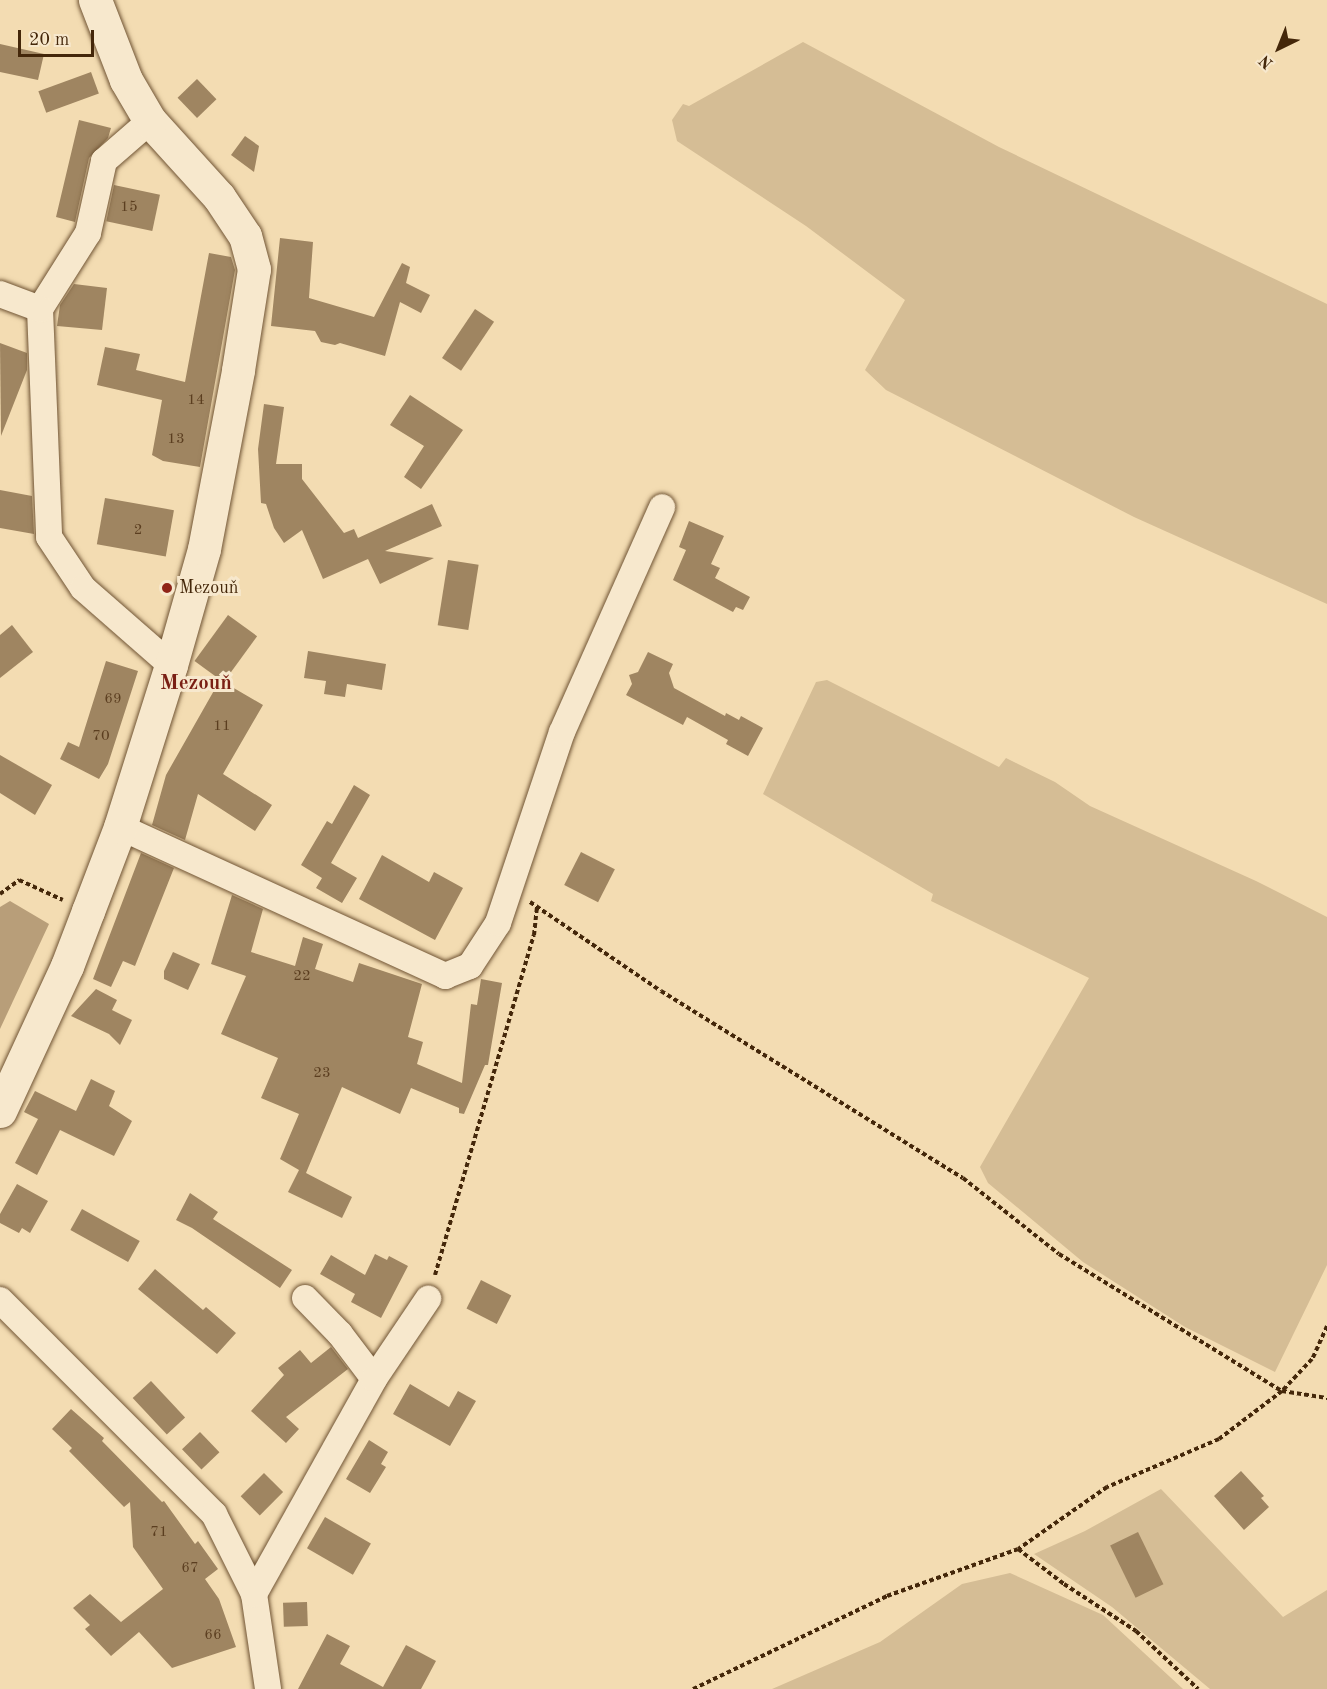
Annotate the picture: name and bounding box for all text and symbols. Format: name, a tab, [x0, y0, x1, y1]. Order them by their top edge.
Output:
scale bar	[21, 18, 98, 56]
north arrow	[1249, 18, 1309, 78]
text: 20 m	[29, 31, 69, 49]
text: N	[1257, 51, 1277, 71]
house number: 15	[120, 199, 138, 217]
house number: 14	[187, 392, 205, 410]
house number: 13	[167, 431, 185, 449]
house number: 2	[134, 522, 142, 540]
place label: Mezouň	[179, 577, 239, 599]
marker: Mezouň	[160, 581, 174, 595]
district label: Mezouň	[160, 671, 232, 697]
house number: 69	[104, 691, 122, 709]
house number: 11	[213, 718, 231, 736]
house number: 70	[92, 728, 110, 746]
house number: 22	[293, 968, 311, 986]
house number: 23	[313, 1065, 331, 1083]
house number: 71	[150, 1524, 168, 1542]
house number: 67	[181, 1560, 199, 1578]
house number: 66	[204, 1627, 222, 1645]

